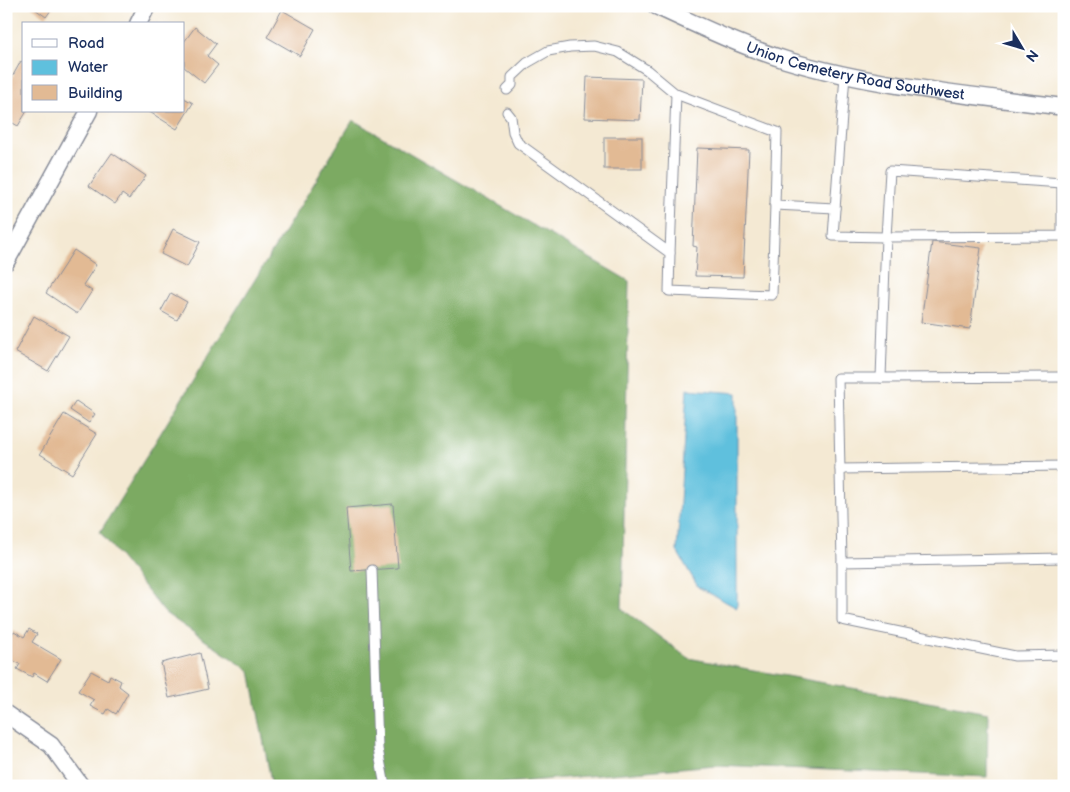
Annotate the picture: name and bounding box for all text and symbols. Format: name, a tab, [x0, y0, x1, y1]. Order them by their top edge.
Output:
legend	[22, 22, 185, 112]
north arrow	[998, 22, 1048, 72]
text: Road	[68, 34, 104, 53]
street label: Union Cemetery Road Southwest	[743, 37, 966, 104]
text: N	[1022, 46, 1042, 65]
text: Water	[68, 58, 108, 77]
text: Building	[68, 84, 123, 103]

